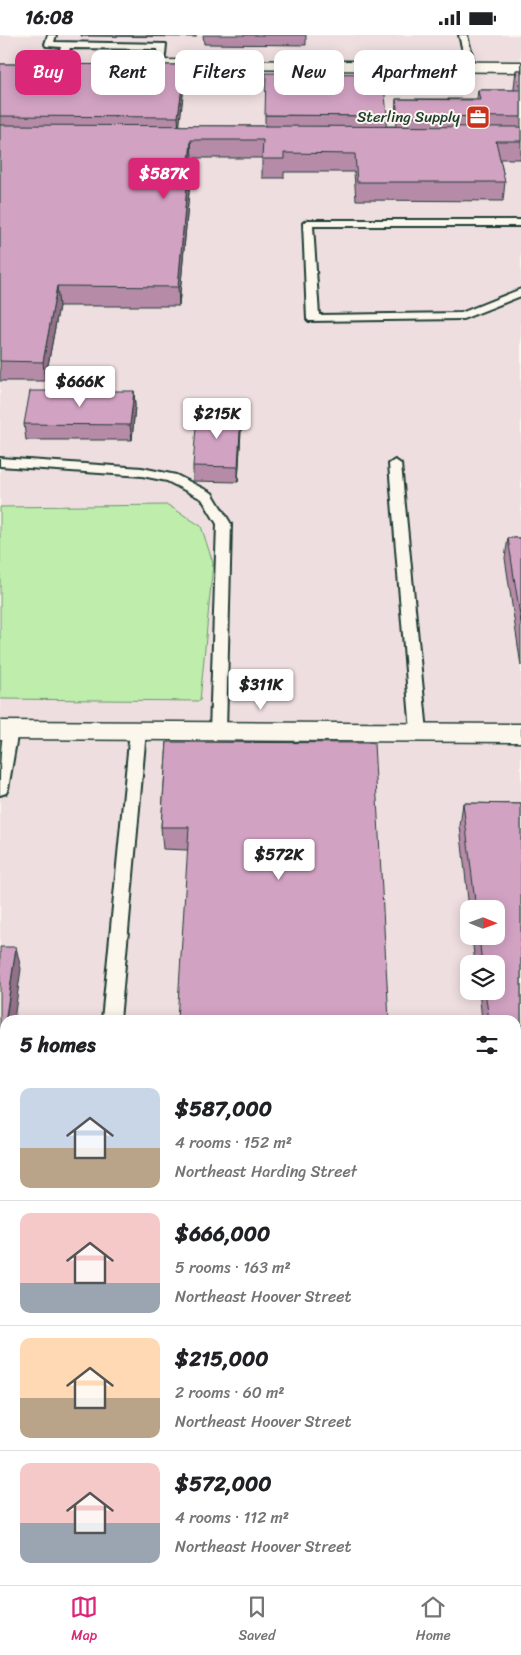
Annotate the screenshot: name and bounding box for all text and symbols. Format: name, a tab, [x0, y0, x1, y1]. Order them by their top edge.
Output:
text: 16:08	[25, 1, 73, 34]
chip: Buy	[15, 50, 81, 95]
chip: Rent	[91, 50, 165, 95]
chip: Filters	[175, 50, 264, 95]
chip: New	[274, 50, 344, 95]
chip: Apartment	[354, 50, 475, 95]
place label: Sterling Supply	[357, 104, 460, 130]
office icon: Sterling Supply	[465, 104, 491, 130]
pin: $587K	[129, 157, 199, 200]
text: $587K	[139, 159, 189, 188]
pin: $666K	[45, 365, 115, 408]
text: $666K	[56, 367, 104, 396]
pin: $215K	[182, 397, 252, 440]
text: $215K	[194, 399, 240, 428]
pin: $311K	[226, 669, 296, 711]
text: $311K	[239, 670, 283, 699]
pin: $572K	[244, 839, 314, 881]
text: $572K	[255, 840, 303, 869]
north arrow	[460, 900, 505, 945]
map controls	[460, 900, 505, 1000]
button: layers	[460, 955, 505, 1000]
text: 5 homes	[20, 1026, 96, 1064]
icon: filters	[473, 1031, 501, 1059]
text: $587,000	[175, 1090, 272, 1128]
icon: home	[60, 1108, 120, 1168]
text: 4 rooms · 152 m²	[175, 1128, 292, 1157]
text: Northeast Harding Street	[175, 1157, 357, 1186]
text: $666,000	[175, 1215, 270, 1253]
icon: home	[60, 1233, 120, 1293]
text: 5 rooms · 163 m²	[175, 1253, 291, 1282]
text: Northeast Hoover Street	[175, 1282, 351, 1311]
text: $215,000	[175, 1340, 269, 1378]
icon: home	[60, 1358, 120, 1418]
text: 2 rooms · 60 m²	[175, 1378, 285, 1407]
text: Northeast Hoover Street	[175, 1407, 351, 1436]
text: $572,000	[175, 1465, 272, 1503]
icon: home	[60, 1483, 120, 1543]
text: 4 rooms · 112 m²	[175, 1503, 289, 1532]
text: Northeast Hoover Street	[175, 1532, 351, 1561]
tab: Map	[70, 1593, 98, 1648]
tab: Saved	[239, 1593, 275, 1648]
tab: Home	[416, 1593, 451, 1648]

